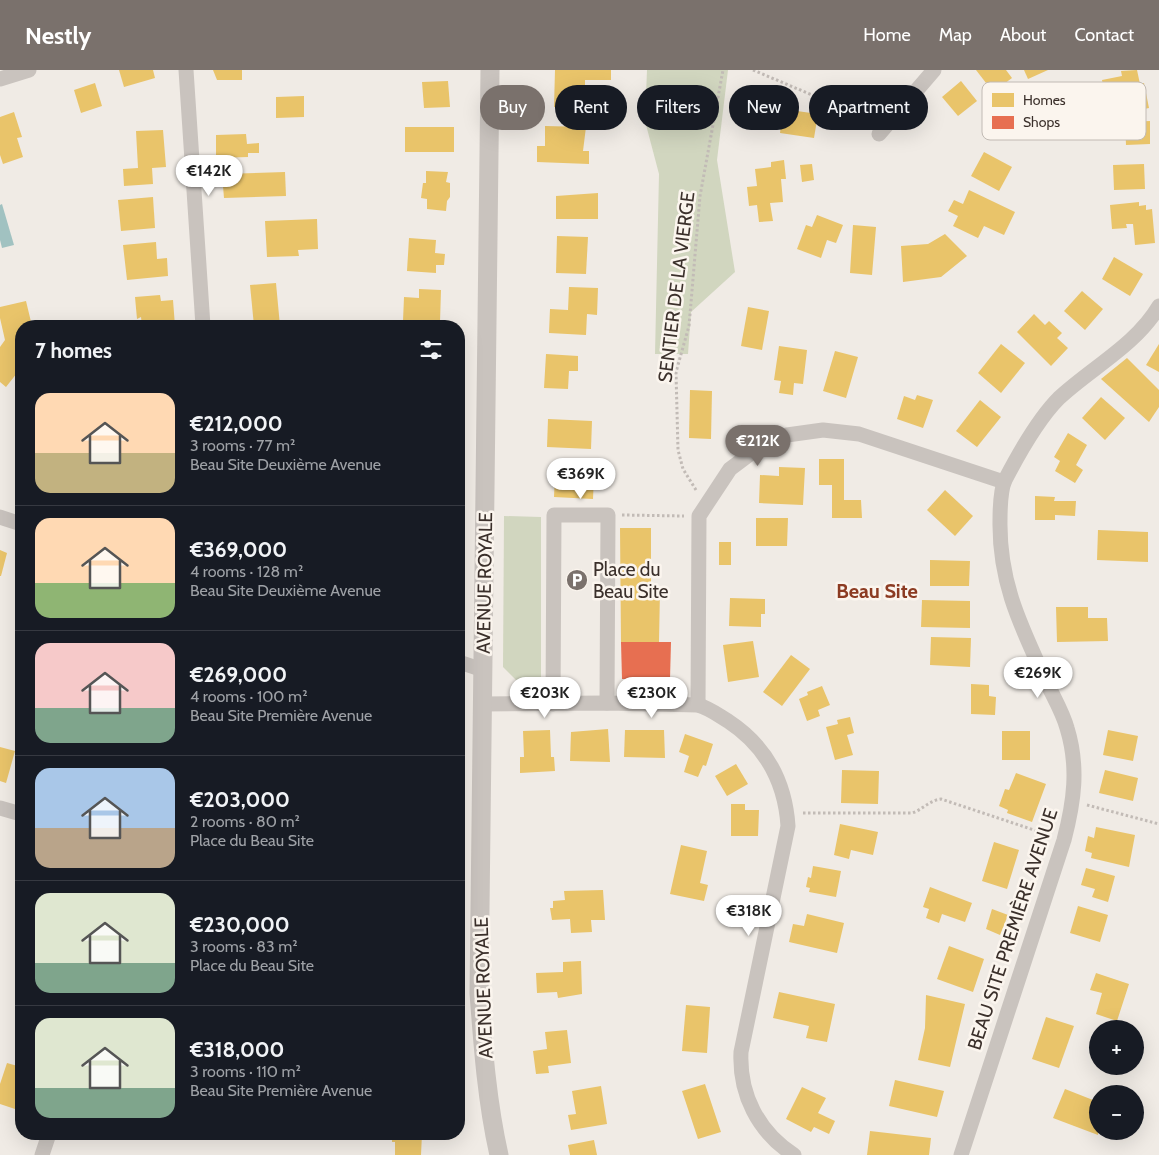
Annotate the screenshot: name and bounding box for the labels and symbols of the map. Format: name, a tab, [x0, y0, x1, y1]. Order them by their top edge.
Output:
legend	[982, 82, 1146, 140]
text: Homes	[1023, 91, 1066, 109]
text: Shops	[1023, 113, 1060, 131]
pin: €142K	[174, 154, 244, 197]
street label: SENTIER DE LA VIERGE	[653, 190, 700, 384]
pin: €212K	[723, 424, 793, 467]
pin: €369K	[546, 458, 616, 500]
street label: AVENUE ROYALE	[472, 512, 497, 654]
place label: Place du Beau Site	[593, 558, 669, 603]
parking icon: Place du Beau Site	[565, 568, 589, 592]
district label: Beau Site	[836, 579, 918, 603]
pin: €269K	[1003, 656, 1073, 699]
pin: €203K	[510, 676, 580, 719]
pin: €230K	[617, 676, 687, 719]
street label: BEAU SITE PREMIÈRE AVENUE	[962, 805, 1062, 1053]
pin: €318K	[714, 894, 784, 937]
street label: AVENUE ROYALE	[470, 917, 497, 1059]

